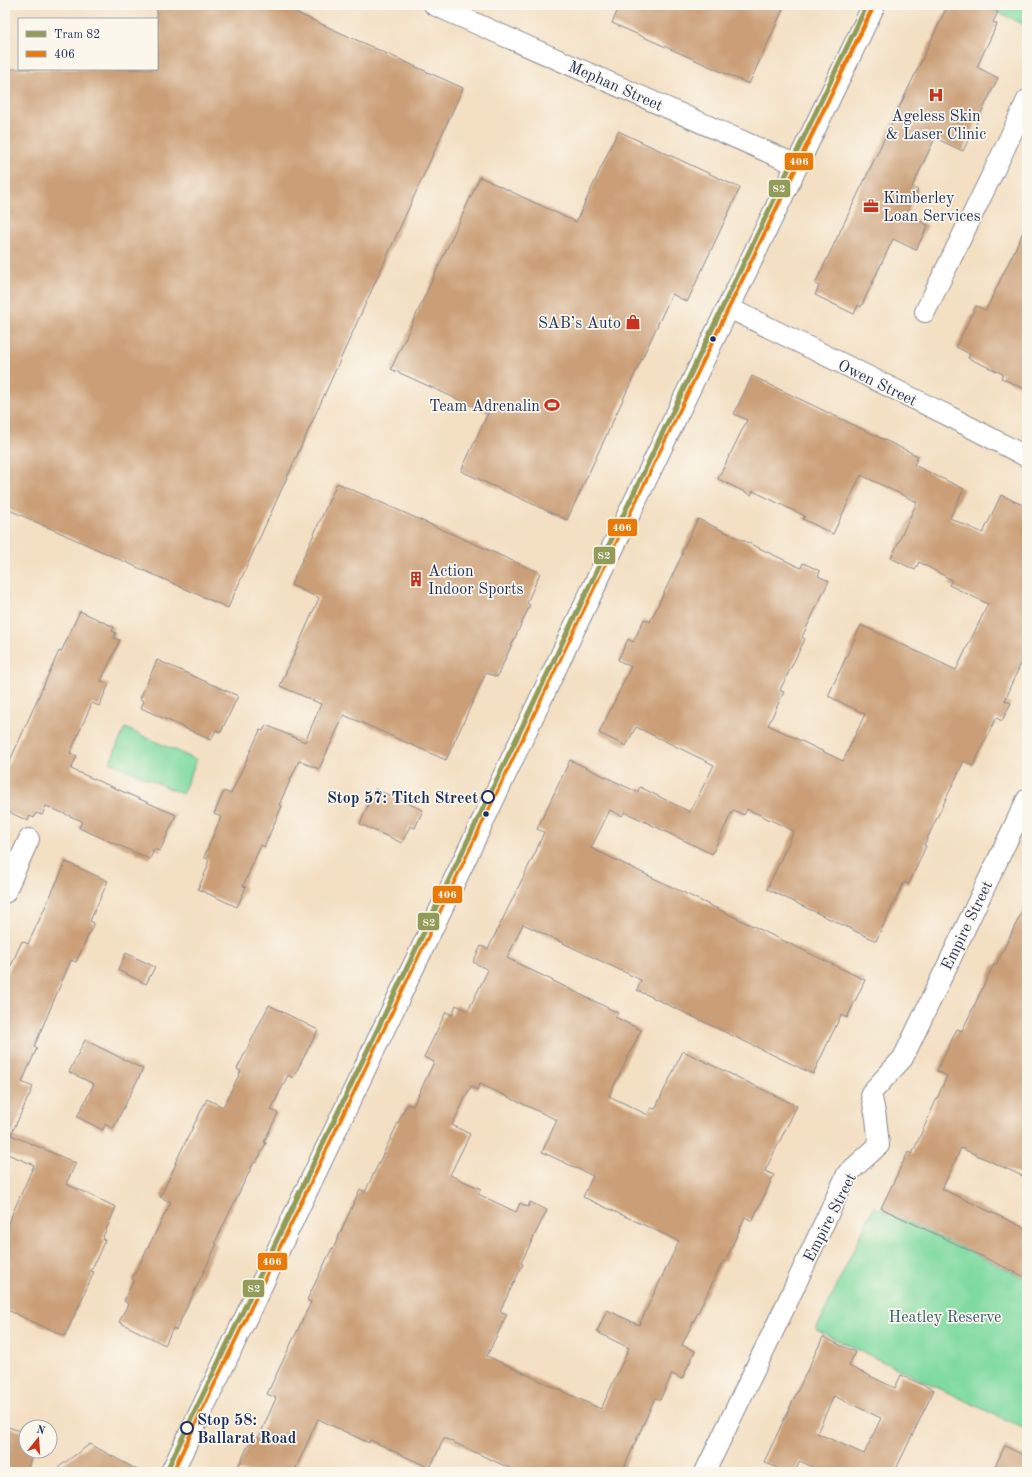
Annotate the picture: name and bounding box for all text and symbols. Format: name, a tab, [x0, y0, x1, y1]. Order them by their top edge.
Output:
legend	[18, 18, 158, 70]
text: Tram 82	[54, 29, 100, 41]
text: 406	[54, 49, 75, 61]
street label: Mephan Street	[566, 59, 665, 115]
hospital icon: Ageless Skin & Laser Clinic	[927, 86, 945, 104]
place label: Ageless Skin & Laser Clinic	[886, 109, 986, 143]
line badge: 406	[784, 152, 814, 171]
text: 406	[789, 157, 809, 168]
line badge: 82	[768, 179, 791, 198]
text: 82	[773, 184, 785, 195]
place label: Kimberley Loan Services	[883, 191, 981, 225]
office icon: Kimberley Loan Services	[862, 197, 880, 215]
shop icon: SAB’s Auto	[624, 313, 642, 331]
place label: SAB’s Auto	[538, 316, 621, 332]
unlabelled marker	[708, 334, 718, 344]
street label: Owen Street	[835, 358, 920, 410]
sports icon: Team Adrenalin	[543, 396, 561, 414]
place label: Team Adrenalin	[429, 399, 540, 415]
line badge: 406	[607, 518, 638, 537]
text: 406	[612, 523, 632, 534]
line badge: 82	[593, 546, 616, 565]
text: 82	[598, 551, 610, 562]
place label: Action Indoor Sports	[428, 564, 524, 598]
building icon: Action Indoor Sports	[407, 570, 425, 588]
marker: Stop 57: Titch Street	[481, 790, 495, 804]
place label: Stop 57: Titch Street	[327, 791, 478, 807]
unlabelled marker	[481, 809, 491, 819]
street label: Empire Street	[939, 878, 996, 973]
line badge: 406	[432, 885, 463, 904]
text: 406	[437, 890, 457, 901]
line badge: 82	[417, 912, 440, 931]
text: 82	[423, 918, 435, 929]
street label: Empire Street	[802, 1171, 860, 1265]
line badge: 406	[257, 1252, 288, 1271]
text: 406	[262, 1257, 282, 1268]
line badge: 82	[242, 1279, 265, 1298]
text: 82	[248, 1284, 260, 1295]
park label: Heatley Reserve	[889, 1310, 1001, 1326]
place label: Stop 58: Ballarat Road	[197, 1413, 297, 1447]
north arrow	[18, 1419, 58, 1459]
marker: Stop 58: Ballarat Road	[180, 1421, 194, 1435]
text: N	[35, 1424, 47, 1438]

